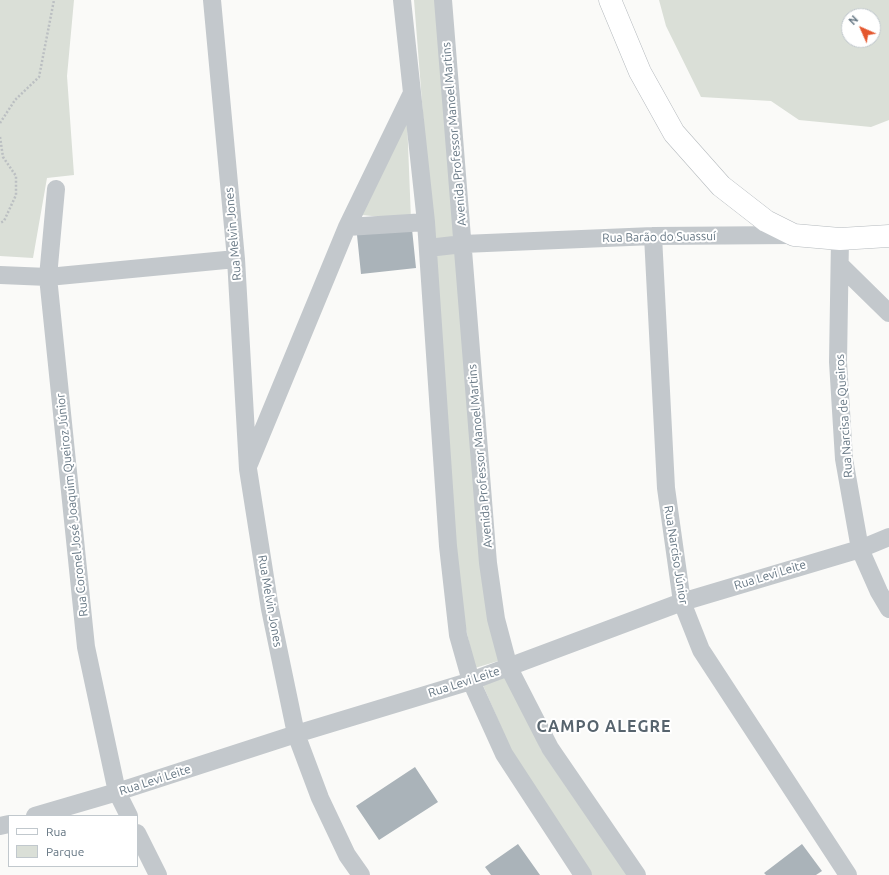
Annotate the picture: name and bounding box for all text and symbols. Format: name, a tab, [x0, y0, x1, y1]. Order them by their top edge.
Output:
north arrow	[841, 8, 881, 48]
text: N	[846, 13, 860, 27]
street label: Avenida Professor Manoel Martins	[439, 42, 469, 226]
street label: Rua Melvin Jones	[222, 187, 244, 281]
street label: Rua Barão do Suassuí	[602, 229, 716, 245]
street label: Rua Narcisa de Queiros	[832, 354, 856, 478]
street label: Avenida Professor Manoel Martins	[465, 364, 495, 548]
street label: Rua Coronel José Joaquim Queiroz Júnior	[53, 393, 91, 617]
street label: Rua Narciso Júnior	[661, 504, 691, 606]
street label: Rua Melvin Jones	[255, 554, 285, 648]
street label: Rua Levi Leite	[732, 557, 808, 593]
street label: Rua Levi Leite	[426, 664, 502, 700]
district label: CAMPO ALEGRE	[536, 717, 672, 737]
street label: Rua Levi Leite	[117, 762, 193, 798]
legend	[8, 815, 138, 867]
text: Rua	[46, 825, 67, 838]
text: Parque	[46, 845, 84, 858]

